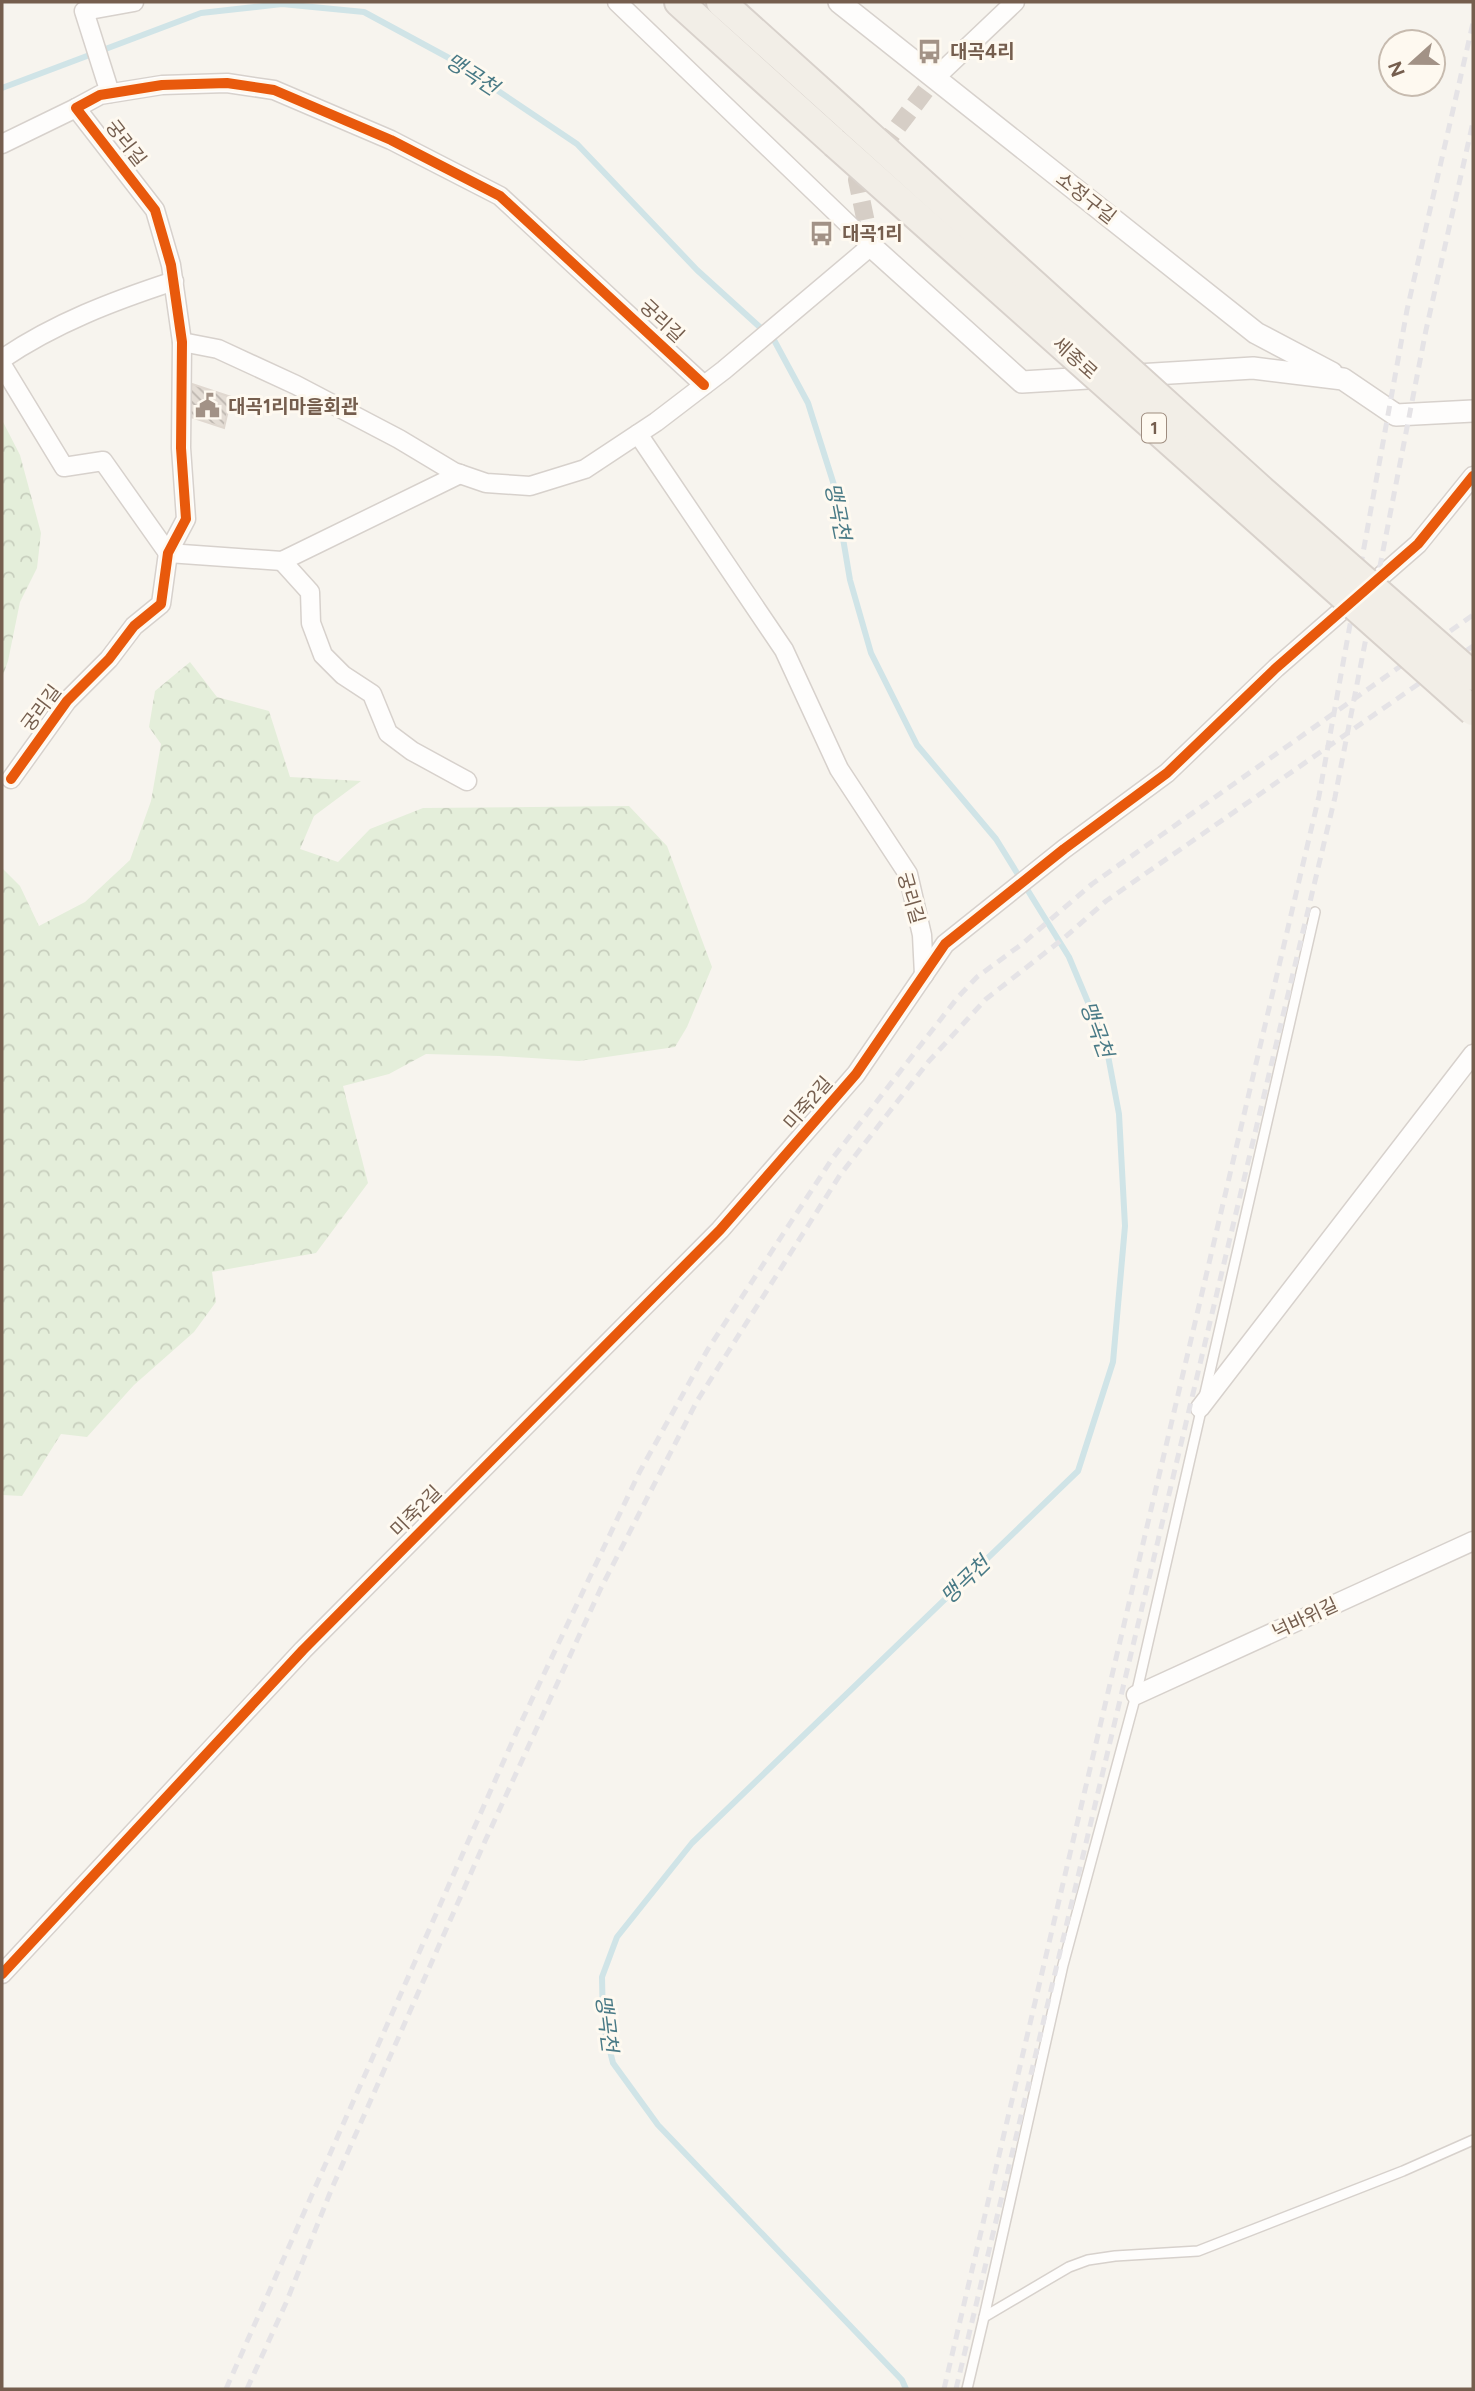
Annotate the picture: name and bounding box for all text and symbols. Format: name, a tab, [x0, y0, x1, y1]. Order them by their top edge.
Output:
north arrow	[1377, 28, 1447, 98]
bus stop icon: 대곡4리	[916, 37, 944, 65]
place label: 대곡4리	[950, 40, 1014, 63]
water label: 맹곡천	[441, 48, 505, 102]
text: N	[1383, 58, 1410, 80]
street label: 궁리길	[101, 115, 151, 171]
street label: 소정구길	[1051, 167, 1121, 229]
bus stop icon: 대곡1리	[808, 219, 836, 247]
place label: 대곡1리	[842, 222, 902, 245]
street label: 궁리길	[635, 295, 689, 347]
street label: 세종로	[1048, 332, 1102, 384]
public building icon: 대곡1리마을회관	[194, 392, 222, 420]
place label: 대곡1리마을회관	[228, 395, 359, 418]
road number: 1	[1142, 414, 1166, 442]
water label: 맹곡천	[820, 480, 856, 544]
street label: 궁리길	[16, 680, 66, 736]
street label: 궁리길	[893, 870, 929, 926]
water label: 맹곡천	[1075, 997, 1120, 1063]
street label: 미죽2길	[779, 1072, 837, 1134]
street label: 미죽2길	[386, 1481, 446, 1541]
water label: 맹곡천	[935, 1549, 996, 1609]
street label: 넉바위길	[1268, 1593, 1342, 1643]
water label: 맹곡천	[591, 1993, 623, 2056]

